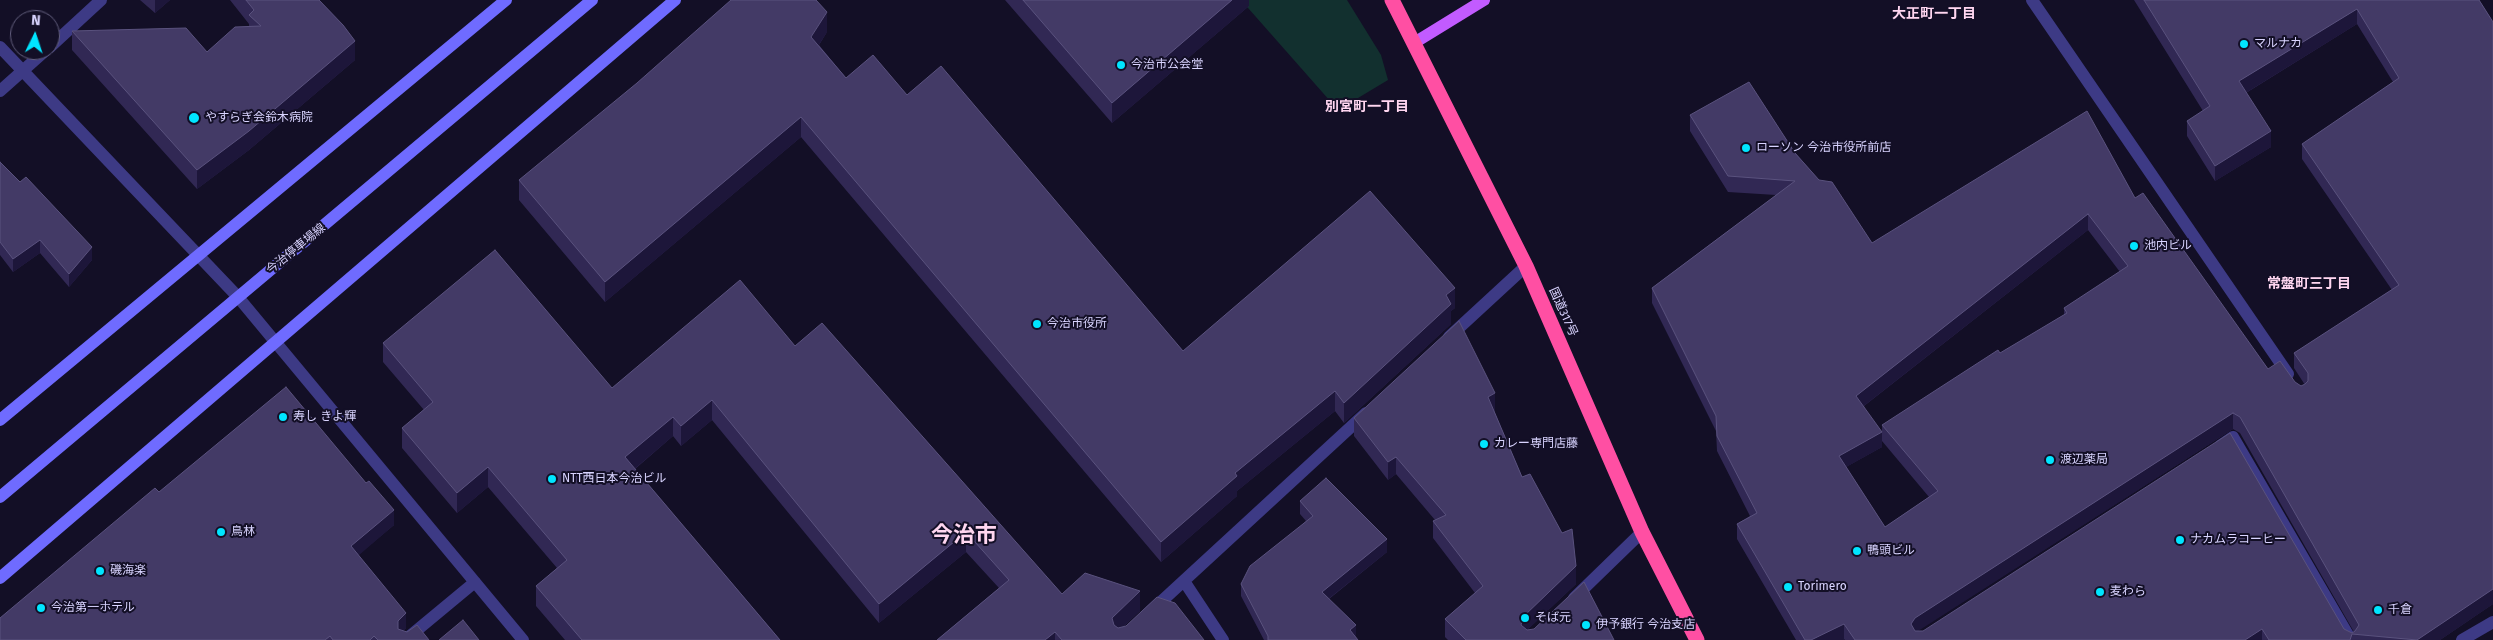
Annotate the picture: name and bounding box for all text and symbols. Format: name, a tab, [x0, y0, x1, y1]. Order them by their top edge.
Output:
district label: 大正町一丁目	[1892, 6, 1976, 22]
north arrow	[10, 10, 60, 60]
text: N	[31, 12, 41, 29]
place label: マルナカ	[2254, 37, 2302, 51]
marker: マルナカ	[2238, 38, 2250, 50]
place label: 今治市公会堂	[1131, 58, 1203, 72]
marker: 今治市公会堂	[1115, 59, 1127, 71]
district label: 別宮町一丁目	[1325, 99, 1409, 115]
marker: やすらぎ会鈴木病院	[187, 111, 201, 125]
place label: やすらぎ会鈴木病院	[205, 111, 313, 125]
place label: ローソン 今治市役所前店	[1756, 141, 1891, 155]
marker: ローソン 今治市役所前店	[1740, 142, 1752, 154]
street label: 今治停車場線	[263, 221, 329, 277]
place label: 池内ビル	[2144, 239, 2192, 253]
marker: 池内ビル	[2128, 240, 2140, 252]
district label: 常盤町三丁目	[2267, 276, 2351, 292]
street label: 国道317号	[1546, 285, 1580, 339]
place label: 今治市役所	[1047, 317, 1107, 331]
marker: 今治市役所	[1031, 318, 1043, 330]
place label: 寿し きよ輝	[293, 410, 356, 424]
marker: 寿し きよ輝	[277, 411, 289, 423]
place label: カレー専門店藤	[1494, 437, 1578, 451]
marker: カレー専門店藤	[1478, 438, 1490, 450]
place label: 渡辺薬局	[2060, 453, 2108, 467]
marker: 渡辺薬局	[2044, 454, 2056, 466]
place label: NTT西日本今治ビル	[562, 472, 667, 486]
marker: NTT西日本今治ビル	[546, 473, 558, 485]
district label: 今治市	[931, 523, 997, 549]
place label: 鳥林	[231, 525, 255, 539]
marker: 鳥林	[215, 526, 227, 538]
place label: ナカムラコーヒー	[2190, 533, 2286, 547]
marker: ナカムラコーヒー	[2174, 534, 2186, 546]
place label: 鴨頭ビル	[1867, 544, 1915, 558]
marker: 鴨頭ビル	[1851, 545, 1863, 557]
place label: 磯海楽	[110, 564, 146, 578]
marker: 磯海楽	[94, 565, 106, 577]
place label: Torimero	[1798, 580, 1847, 594]
marker: Torimero	[1782, 581, 1794, 593]
place label: 麦わら	[2110, 585, 2146, 599]
marker: 麦わら	[2094, 586, 2106, 598]
place label: 今治第一ホテル	[51, 601, 135, 615]
marker: 今治第一ホテル	[35, 602, 47, 614]
place label: 千倉	[2388, 603, 2412, 617]
marker: 千倉	[2372, 604, 2384, 616]
place label: そば元	[1535, 611, 1571, 625]
marker: そば元	[1519, 612, 1531, 624]
place label: 伊予銀行 今治支店	[1596, 618, 1695, 632]
marker: 伊予銀行 今治支店	[1580, 619, 1592, 631]

